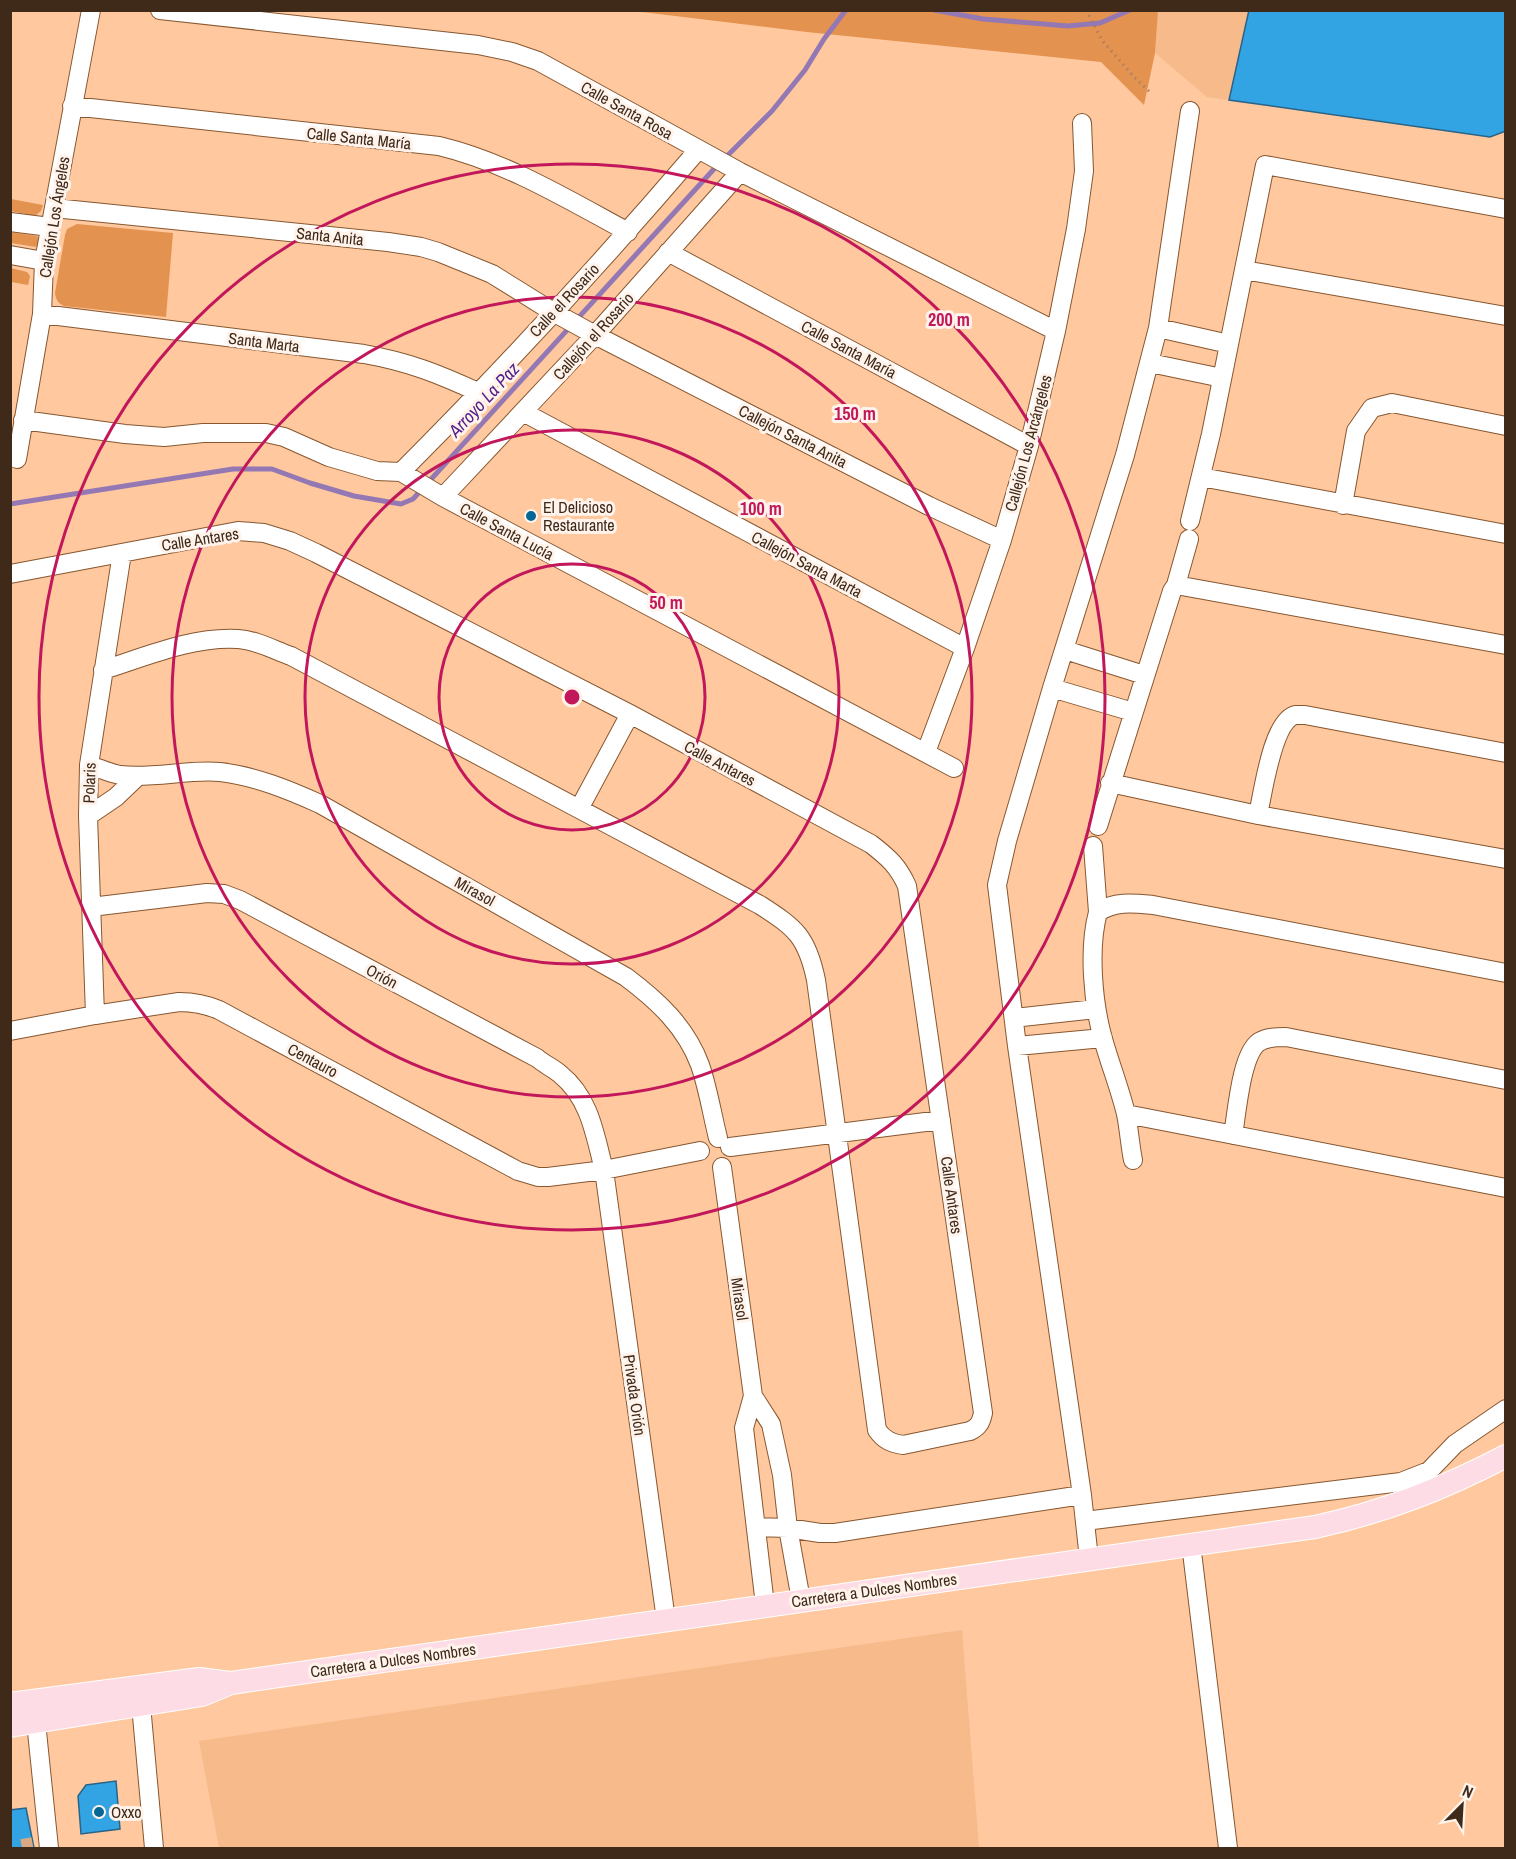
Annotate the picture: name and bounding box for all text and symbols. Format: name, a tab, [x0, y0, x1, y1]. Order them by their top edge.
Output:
street label: Calle Santa Rosa	[577, 76, 678, 145]
street label: Calle Santa María	[306, 122, 413, 155]
street label: Callejón Los Ángeles	[34, 155, 74, 279]
street label: Santa Anita	[295, 222, 366, 251]
street label: Calle el Rosario	[524, 258, 604, 342]
street label: Callejón el Rosario	[548, 287, 638, 385]
text: 200 m	[928, 307, 970, 332]
street label: Calle Santa María	[797, 315, 901, 384]
street label: Santa Marta	[227, 327, 302, 357]
water label: Arroyo La Paz	[442, 356, 525, 443]
street label: Callejón Los Arcángeles	[999, 372, 1057, 514]
street label: Callejón Santa Anita	[735, 399, 852, 473]
text: 150 m	[834, 401, 876, 426]
place label: El Delicioso Restaurante	[543, 496, 614, 536]
text: 100 m	[740, 496, 782, 521]
street label: Calle Santa Lucía	[456, 497, 559, 565]
marker: El Delicioso Restaurante	[524, 509, 538, 523]
street label: Calle Antares	[160, 522, 240, 556]
street label: Callejón Santa Marta	[748, 526, 867, 603]
text: 50 m	[649, 590, 683, 615]
centre of rings	[562, 687, 582, 707]
street label: Calle Antares	[680, 735, 760, 791]
street label: Polaris	[77, 762, 101, 804]
street label: Mirasol	[451, 871, 499, 911]
street label: Orión	[362, 959, 402, 993]
street label: Centauro	[284, 1038, 342, 1082]
street label: Calle Antares	[936, 1155, 968, 1235]
street label: Mirasol	[726, 1276, 754, 1322]
street label: Privada Orión	[618, 1353, 652, 1437]
street label: Carretera a Dulces Nombres	[790, 1567, 958, 1613]
street label: Carretera a Dulces Nombres	[309, 1637, 477, 1683]
north arrow	[1432, 1775, 1492, 1835]
text: N	[1459, 1779, 1477, 1803]
place label: Oxxo	[111, 1801, 142, 1823]
marker: Oxxo	[92, 1805, 106, 1819]

